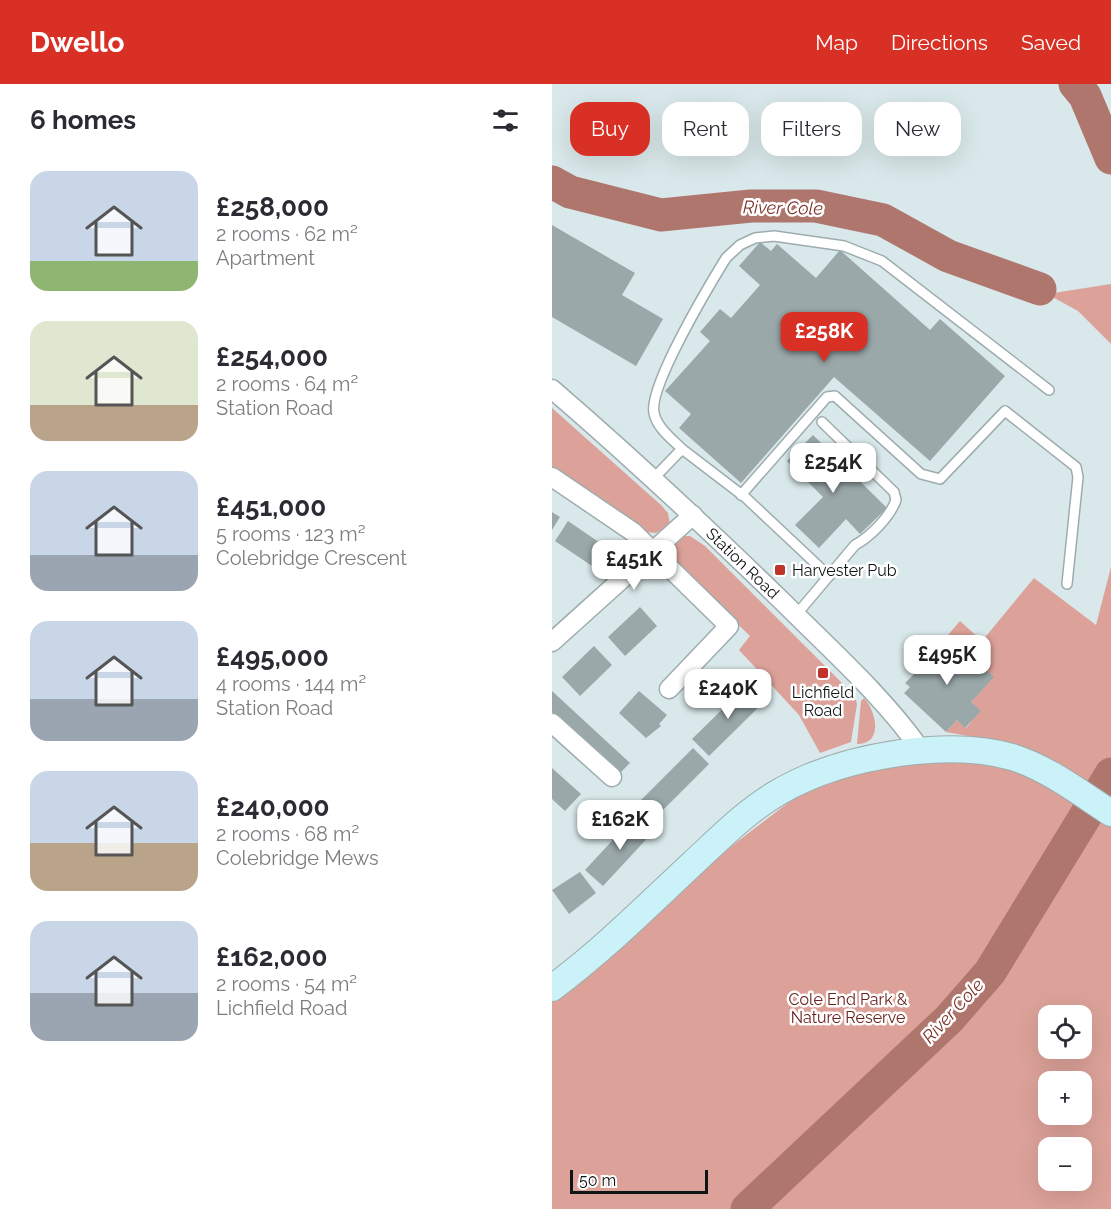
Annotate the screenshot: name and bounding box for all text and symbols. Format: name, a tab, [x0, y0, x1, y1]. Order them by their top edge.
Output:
text: Dwello	[30, 26, 125, 59]
text: Map	[815, 30, 858, 55]
text: Directions	[891, 30, 988, 55]
text: Saved	[1021, 30, 1081, 55]
chip: Buy	[570, 102, 650, 156]
chip: Rent	[662, 102, 749, 156]
chip: Filters	[761, 102, 862, 156]
chip: New	[874, 102, 961, 156]
icon: filters	[489, 104, 522, 137]
text: 6 homes	[30, 105, 136, 135]
text: £258,000	[216, 192, 329, 222]
icon: home	[78, 195, 150, 267]
water label: River Cole	[743, 196, 824, 219]
text: 2 rooms · 62 m²	[216, 222, 358, 246]
text: Apartment	[216, 246, 315, 270]
pin: £258K	[782, 312, 866, 363]
text: £258K	[795, 319, 853, 343]
text: £254,000	[216, 342, 328, 372]
icon: home	[78, 345, 150, 417]
text: 2 rooms · 64 m²	[216, 372, 358, 396]
text: Station Road	[216, 396, 333, 420]
pin: £254K	[791, 443, 875, 494]
text: £254K	[804, 450, 862, 474]
text: £451,000	[216, 492, 326, 522]
icon: home	[78, 495, 150, 567]
text: 5 rooms · 123 m²	[216, 522, 365, 546]
street label: Station Road	[702, 524, 783, 603]
pin: £451K	[592, 540, 676, 591]
text: Colebridge Crescent	[216, 546, 407, 570]
text: £451K	[606, 547, 662, 571]
place label: Harvester Pub	[792, 561, 897, 580]
marker: Harvester Pub	[773, 563, 787, 577]
pin: £495K	[905, 635, 989, 686]
text: £495,000	[216, 642, 329, 672]
text: £495K	[918, 642, 976, 666]
icon: home	[78, 645, 150, 717]
marker: Lichfield Road	[816, 666, 830, 680]
pin: £240K	[686, 669, 770, 720]
text: 4 rooms · 144 m²	[216, 672, 366, 696]
text: £240K	[698, 676, 758, 700]
place label: Lichfield Road	[792, 683, 854, 720]
text: Station Road	[216, 696, 333, 720]
text: £240,000	[216, 792, 330, 822]
icon: home	[78, 795, 150, 867]
pin: £162K	[578, 800, 662, 851]
text: £162K	[591, 807, 649, 831]
text: 2 rooms · 68 m²	[216, 822, 359, 846]
text: Colebridge Mews	[216, 846, 379, 870]
text: £162,000	[216, 942, 327, 972]
icon: home	[78, 945, 150, 1017]
text: 2 rooms · 54 m²	[216, 972, 357, 996]
water label: River Cole	[918, 974, 988, 1047]
park label: Cole End Park & Nature Reserve	[789, 990, 908, 1027]
text: Lichfield Road	[216, 996, 347, 1020]
map controls	[1038, 1005, 1092, 1191]
button: locate	[1038, 1005, 1092, 1059]
button: +	[1038, 1071, 1092, 1125]
button: −	[1038, 1137, 1092, 1191]
scale bar	[570, 1167, 708, 1194]
text: 50 m	[579, 1171, 616, 1190]

